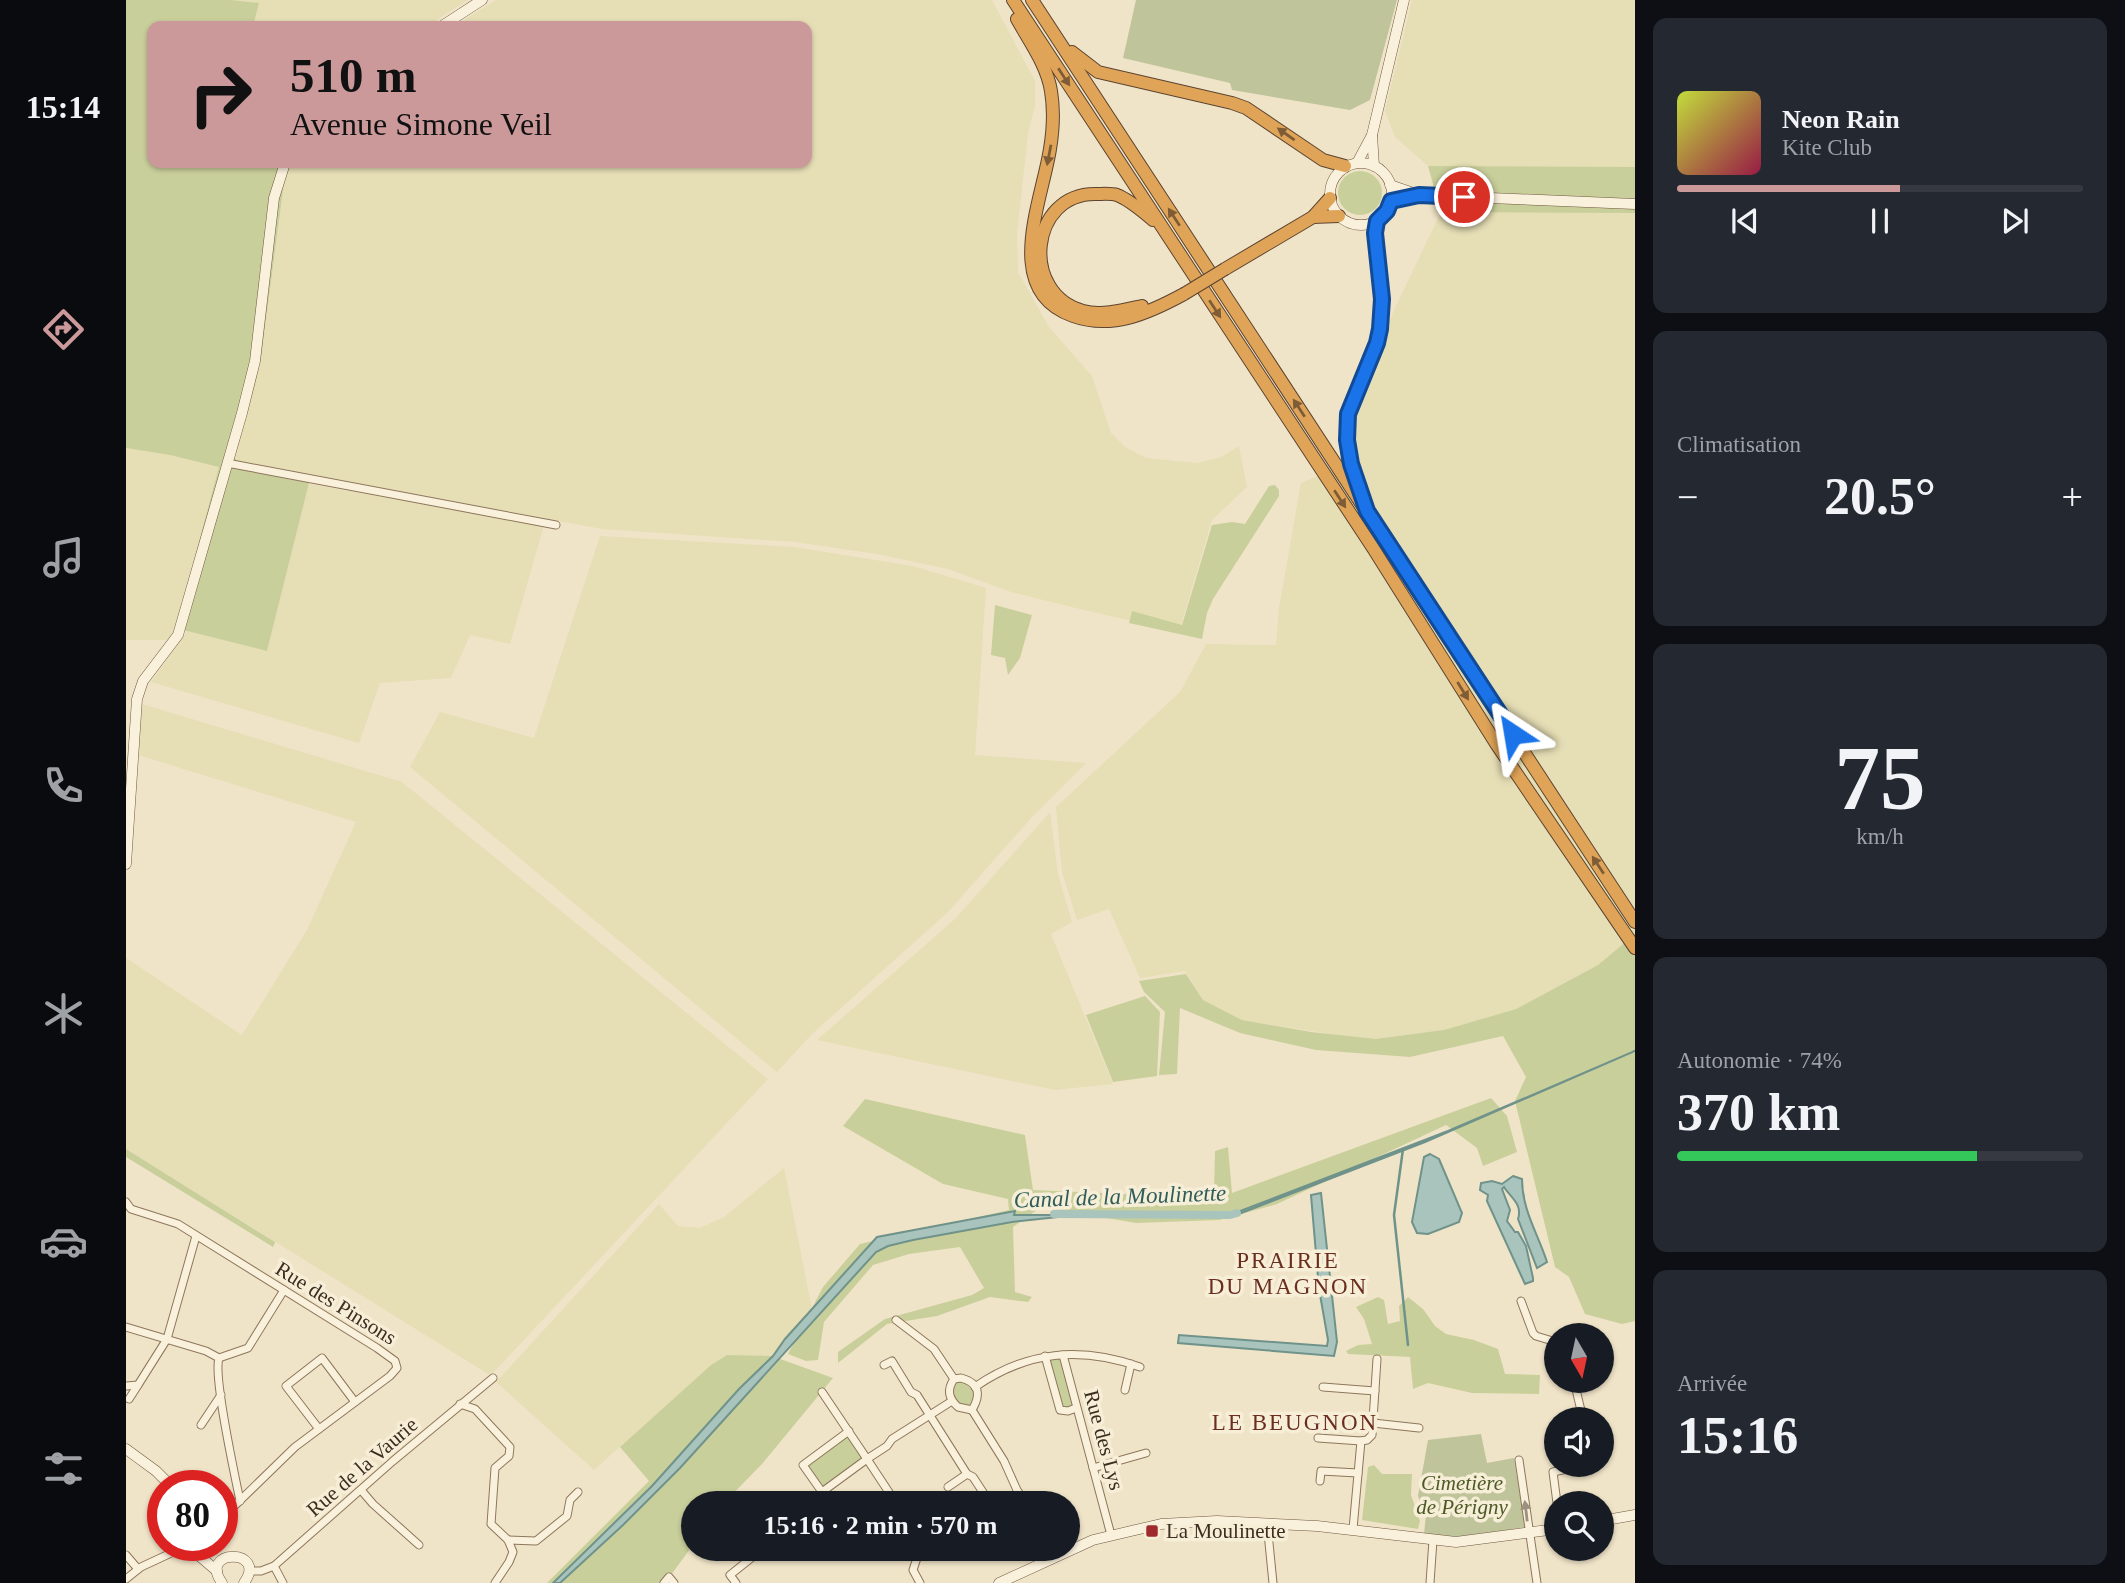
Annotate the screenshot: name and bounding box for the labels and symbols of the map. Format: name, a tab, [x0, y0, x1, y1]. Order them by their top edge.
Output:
one-way arrow	[1058, 68, 1071, 87]
one-way arrow	[1277, 127, 1295, 141]
one-way arrow	[1043, 144, 1054, 166]
pin	[1434, 167, 1494, 227]
one-way arrow	[1168, 208, 1181, 227]
one-way arrow	[1209, 299, 1222, 319]
one-way arrow	[1293, 398, 1306, 417]
one-way arrow	[1334, 489, 1347, 509]
one-way arrow	[1456, 681, 1469, 700]
position arrow	[1476, 697, 1550, 771]
one-way arrow	[1591, 855, 1604, 874]
water label: Canal de la Moulinette	[1013, 1180, 1227, 1213]
district label: PRAIRIE DU MAGNON	[1208, 1248, 1368, 1299]
street label: Rue des Pinsons	[271, 1256, 401, 1350]
north arrow	[1544, 1323, 1614, 1393]
street label: Rue des Lys	[1079, 1387, 1129, 1493]
district label: LE BEUGNON	[1212, 1410, 1378, 1435]
street label: Rue de la Vaurie	[302, 1412, 422, 1522]
speed limit sign: 80	[147, 1470, 238, 1561]
park label: Cimetière de Périgny	[1416, 1471, 1508, 1519]
one-way arrow	[1520, 1499, 1531, 1521]
place label: La Moulinette	[1166, 1519, 1286, 1543]
marker: La Moulinette	[1144, 1523, 1160, 1539]

